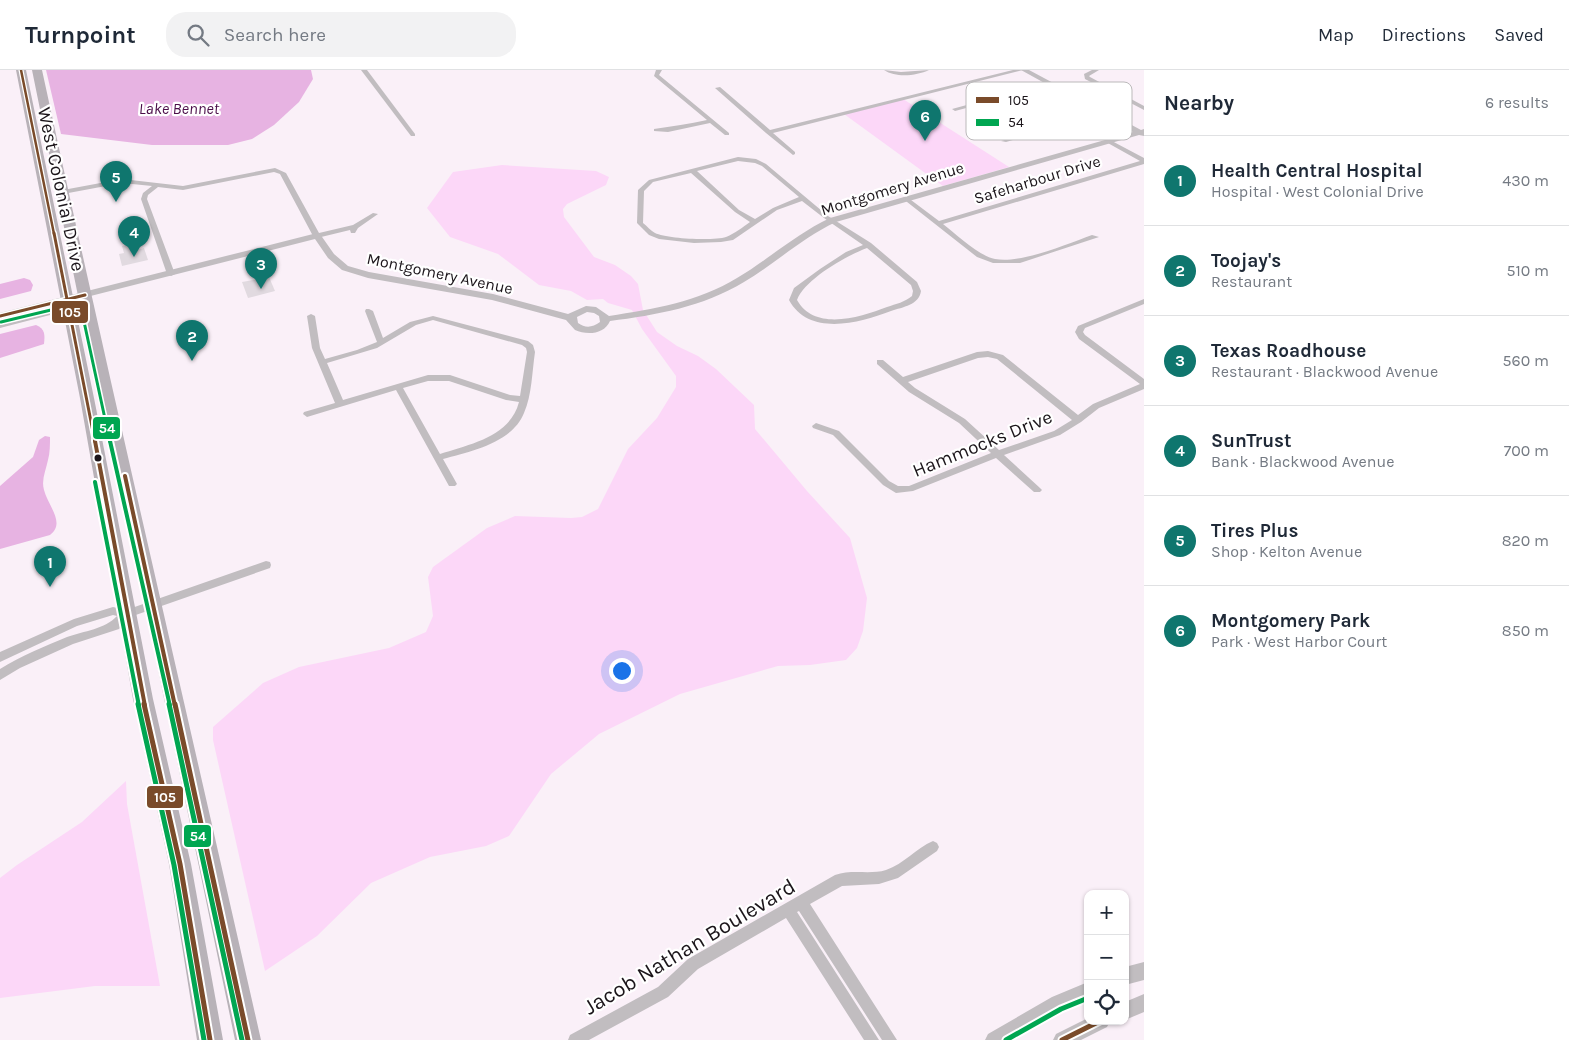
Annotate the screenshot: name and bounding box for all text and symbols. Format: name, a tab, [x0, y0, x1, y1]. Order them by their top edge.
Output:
search box	[166, 12, 516, 57]
text: Turnpoint	[25, 21, 136, 49]
icon: search	[184, 21, 212, 49]
text: Search here	[224, 24, 326, 46]
text: Map	[1318, 24, 1354, 46]
text: Directions	[1382, 24, 1466, 46]
text: Saved	[1494, 24, 1544, 46]
legend	[966, 82, 1132, 140]
text: Nearby	[1164, 91, 1234, 115]
text: 105	[1008, 92, 1029, 109]
text: 6 results	[1485, 93, 1549, 112]
water label: Lake Bennet	[139, 99, 220, 118]
pin: 6	[909, 100, 941, 141]
street label: West Colonial Drive	[33, 105, 89, 273]
text: 54	[1008, 114, 1024, 131]
street label: Safeharbour Drive	[972, 151, 1103, 208]
street label: Montgomery Avenue	[818, 158, 966, 219]
text: Health Central Hospital	[1211, 160, 1423, 182]
pin: 5	[100, 161, 132, 202]
text: 1	[1177, 171, 1183, 190]
text: 430 m	[1502, 171, 1549, 190]
text: Hospital · West Colonial Drive	[1211, 182, 1424, 201]
pin: 4	[118, 216, 150, 257]
pin: 3	[245, 248, 277, 289]
street label: Montgomery Avenue	[365, 249, 515, 298]
text: Toojay's	[1211, 250, 1281, 272]
text: 2	[1175, 261, 1185, 280]
text: 510 m	[1506, 261, 1549, 280]
text: Restaurant	[1211, 272, 1292, 291]
line badge: 105	[51, 300, 89, 324]
text: 105	[59, 304, 81, 321]
pin: 2	[176, 320, 208, 361]
text: Texas Roadhouse	[1211, 340, 1366, 362]
text: 3	[1175, 351, 1185, 370]
text: 560 m	[1503, 351, 1549, 370]
text: Restaurant · Blackwood Avenue	[1211, 362, 1438, 381]
street label: Hammocks Drive	[909, 406, 1055, 482]
line badge: 54	[92, 416, 121, 440]
text: 54	[99, 420, 116, 437]
text: SunTrust	[1211, 430, 1292, 452]
text: 4	[1175, 441, 1185, 460]
text: 700 m	[1504, 441, 1549, 460]
text: Bank · Blackwood Avenue	[1211, 452, 1394, 471]
unlabelled marker	[93, 453, 103, 463]
text: Tires Plus	[1211, 520, 1298, 542]
text: 5	[1175, 531, 1185, 550]
text: 820 m	[1502, 531, 1549, 550]
text: Shop · Kelton Avenue	[1211, 542, 1362, 561]
pin: 1	[34, 546, 66, 587]
text: Montgomery Park	[1211, 610, 1370, 632]
text: 6	[1175, 621, 1185, 640]
text: 850 m	[1502, 621, 1549, 640]
text: Park · West Harbor Court	[1211, 632, 1387, 651]
your location	[609, 658, 635, 684]
line badge: 105	[146, 785, 184, 809]
text: 105	[154, 789, 176, 806]
line badge: 54	[183, 824, 212, 848]
text: 54	[190, 828, 207, 845]
street label: Jacob Nathan Boulevard	[579, 873, 800, 1020]
map controls	[1084, 890, 1129, 1025]
button: +	[1084, 890, 1129, 935]
button: −	[1084, 935, 1129, 980]
button: locate	[1084, 980, 1129, 1025]

